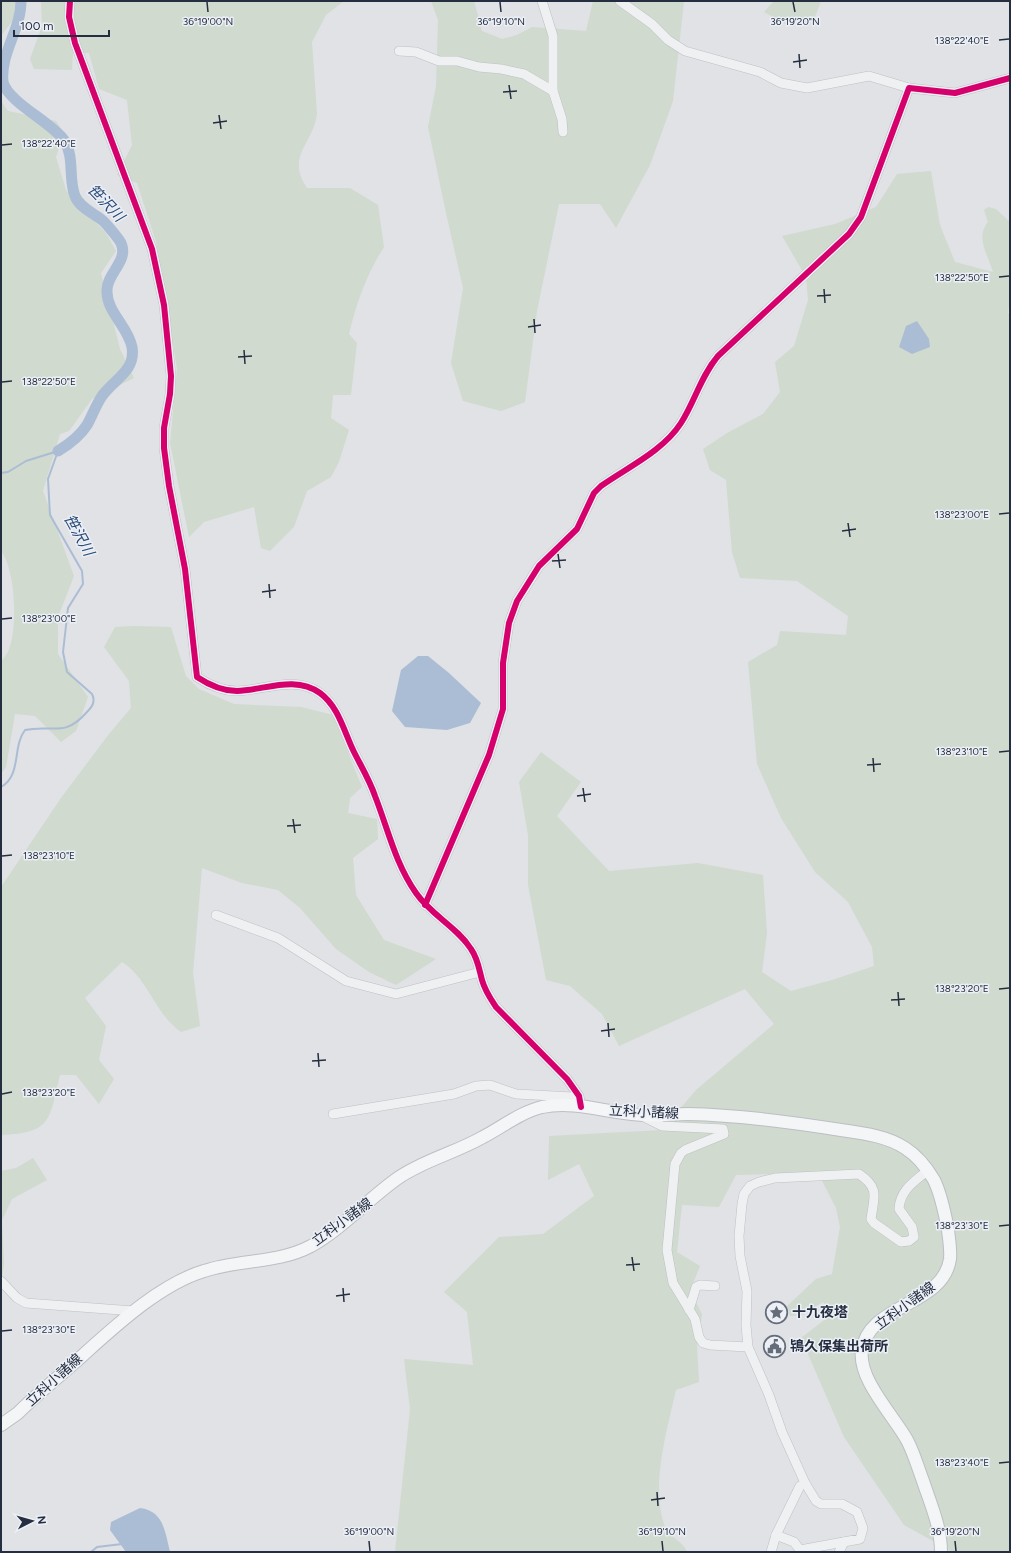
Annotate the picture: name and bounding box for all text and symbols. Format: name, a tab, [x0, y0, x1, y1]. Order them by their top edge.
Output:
scale bar	[14, 12, 109, 38]
text: 36°19'00"N	[183, 15, 233, 28]
text: 36°19'10"N	[477, 15, 525, 28]
text: 36°19'20"N	[770, 15, 820, 28]
text: 100 m	[20, 19, 54, 33]
text: 138°22'40"E	[935, 34, 989, 47]
text: 138°22'40"E	[22, 137, 76, 150]
water label: 笹沢川	[84, 181, 129, 227]
text: 138°22'50"E	[935, 271, 989, 284]
text: 138°22'50"E	[22, 375, 76, 388]
text: 138°23'00"E	[935, 508, 989, 521]
water label: 笹沢川	[60, 511, 99, 561]
text: 138°23'00"E	[22, 612, 76, 625]
text: 138°23'10"E	[936, 745, 988, 758]
text: 138°23'10"E	[23, 849, 75, 862]
text: 138°23'20"E	[935, 982, 989, 995]
text: 138°23'20"E	[22, 1086, 76, 1099]
street label: 立科小諸線	[609, 1102, 679, 1122]
street label: 立科小諸線	[309, 1195, 375, 1249]
text: 138°23'30"E	[935, 1219, 989, 1232]
street label: 立科小諸線	[872, 1279, 938, 1333]
place icon: 十九夜塔	[764, 1299, 790, 1325]
place label: 十九夜塔	[792, 1304, 848, 1321]
text: 138°23'30"E	[22, 1323, 76, 1336]
public building icon: 鴇久保集出荷所	[762, 1333, 788, 1359]
place label: 鴇久保集出荷所	[790, 1338, 888, 1355]
street label: 立科小諸線	[22, 1350, 86, 1410]
text: 138°23'40"E	[935, 1456, 989, 1469]
north arrow	[12, 1501, 52, 1541]
text: N	[35, 1515, 48, 1525]
text: 36°19'00"N	[344, 1525, 394, 1538]
text: 36°19'10"N	[638, 1525, 686, 1538]
text: 36°19'20"N	[930, 1525, 980, 1538]

